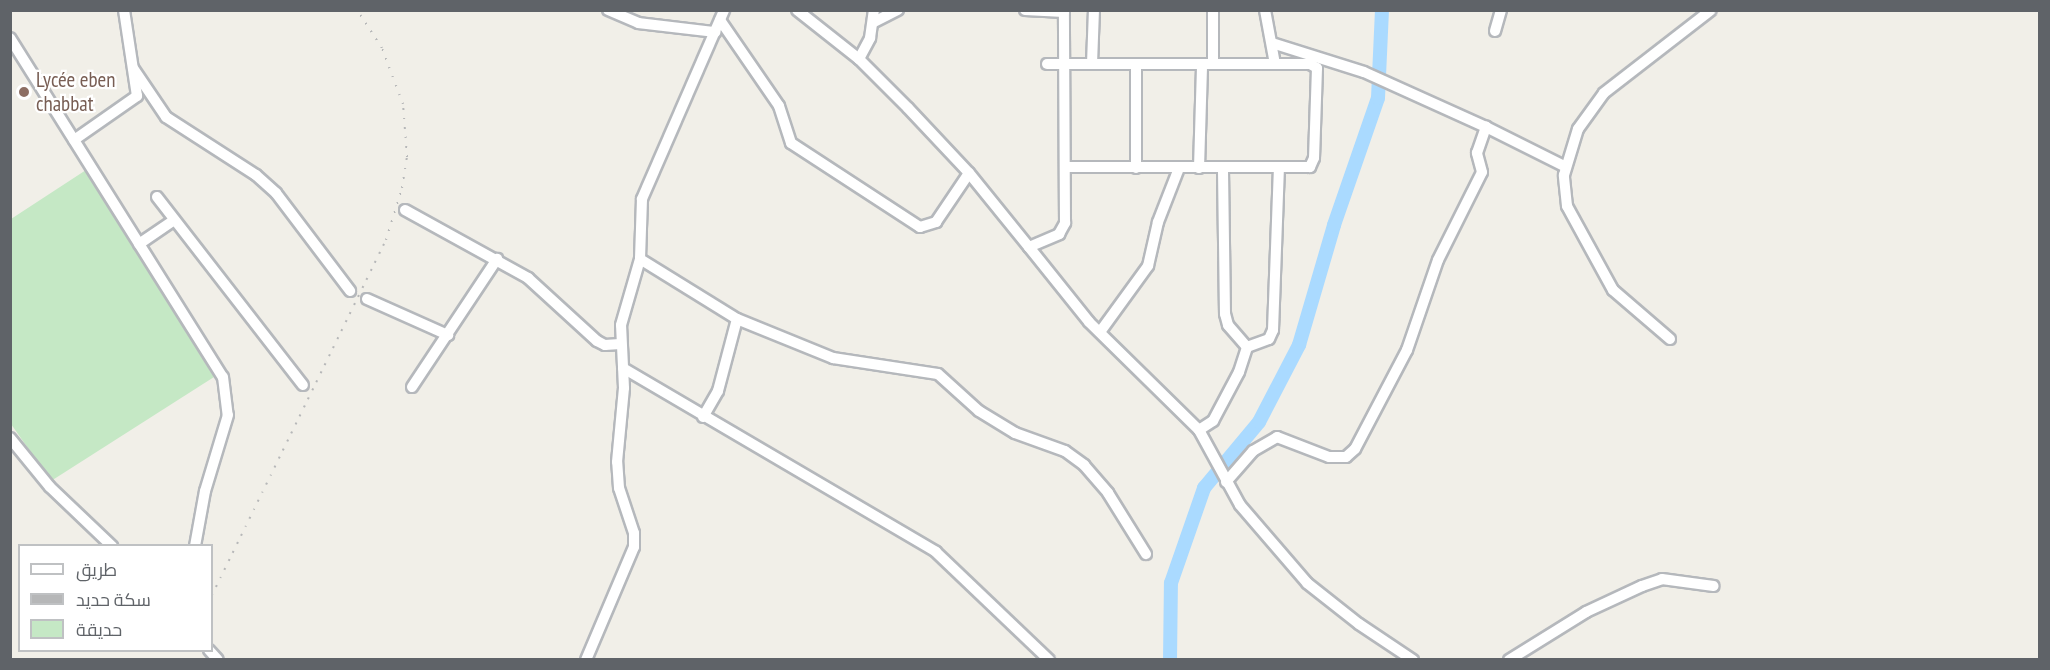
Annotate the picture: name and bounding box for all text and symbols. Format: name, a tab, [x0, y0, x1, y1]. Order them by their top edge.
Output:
place label: Lycée eben chabbat	[36, 67, 115, 117]
marker: Lycée eben chabbat	[17, 85, 31, 99]
legend	[18, 544, 213, 652]
text: طريق	[76, 558, 117, 581]
text: سكة حديد	[76, 588, 151, 611]
text: حديقة	[76, 618, 122, 641]

